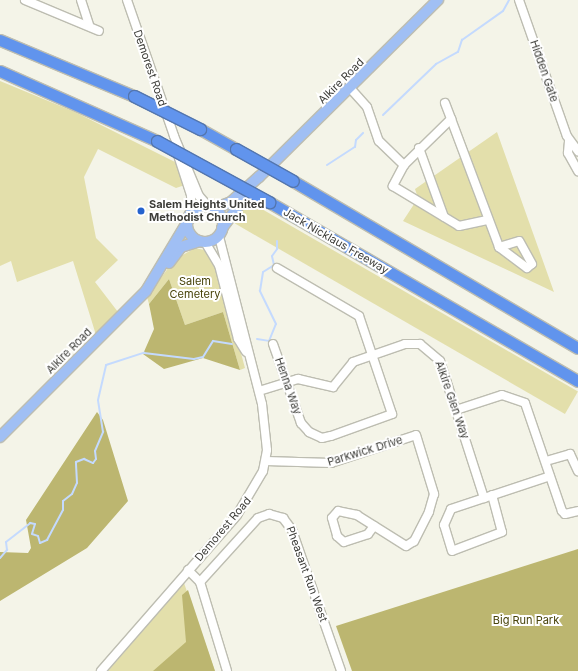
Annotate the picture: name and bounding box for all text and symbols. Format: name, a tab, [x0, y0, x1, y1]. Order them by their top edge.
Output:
street label: Demorest Road	[131, 28, 169, 108]
street label: Hidden Gate	[527, 38, 561, 104]
street label: Alkire Road	[315, 55, 367, 107]
place label: Salem Heights United Methodist Church	[149, 198, 264, 224]
street label: Jack Nicklaus Freeway	[281, 205, 391, 277]
marker: Salem Heights United Methodist Church	[136, 206, 146, 216]
park label: Salem Cemetery	[170, 275, 220, 301]
street label: Alkire Road	[43, 325, 95, 377]
street label: Henna Way	[272, 356, 304, 416]
street label: Alkire Glen Way	[432, 359, 472, 441]
street label: Parkwick Drive	[326, 433, 404, 469]
street label: Demorest Road	[192, 494, 254, 564]
street label: Pheasant Run West	[284, 524, 330, 624]
park label: Big Run Park	[493, 613, 559, 627]

